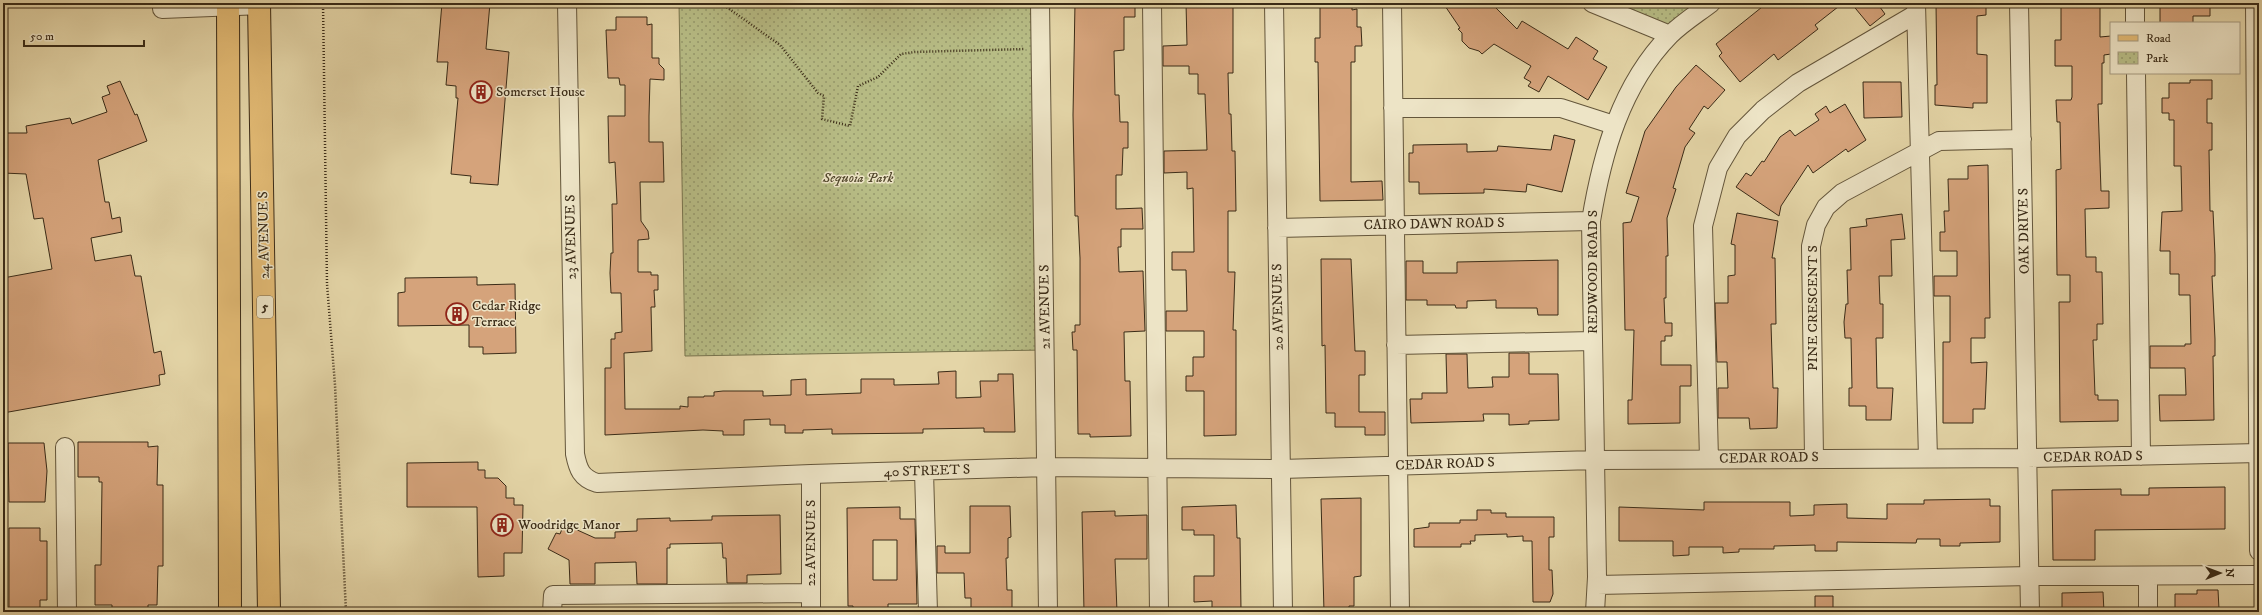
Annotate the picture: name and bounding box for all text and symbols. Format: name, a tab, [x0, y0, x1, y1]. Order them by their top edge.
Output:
scale bar	[24, 22, 144, 48]
legend	[2110, 22, 2240, 74]
text: 50 m	[30, 29, 54, 44]
text: Road	[2146, 31, 2171, 46]
text: Park	[2146, 51, 2168, 66]
building icon: Somerset House	[468, 79, 494, 105]
place label: Somerset House	[496, 83, 585, 101]
park label: Sequoia Park	[822, 169, 893, 187]
street label: OAK DRIVE S	[2014, 188, 2034, 274]
street label: 24 AVENUE S	[254, 191, 274, 279]
street label: 23 AVENUE S	[561, 194, 581, 280]
street label: REDWOOD ROAD S	[1584, 210, 1602, 334]
street label: CAIRO DAWN ROAD S	[1363, 214, 1505, 234]
street label: PINE CRESCENT S	[1804, 245, 1822, 371]
street label: 20 AVENUE S	[1268, 263, 1288, 351]
street label: 21 AVENUE S	[1035, 264, 1055, 350]
road number: 5	[257, 296, 273, 318]
place label: Cedar Ridge Terrace	[472, 297, 541, 331]
building icon: Cedar Ridge Terrace	[444, 301, 470, 327]
street label: CEDAR ROAD S	[2043, 447, 2143, 467]
street label: CEDAR ROAD S	[1719, 448, 1819, 468]
street label: CEDAR ROAD S	[1395, 453, 1495, 475]
street label: 40 STREET S	[883, 460, 971, 482]
street label: 22 AVENUE S	[802, 500, 820, 586]
building icon: Woodridge Manor	[489, 512, 515, 538]
place label: Woodridge Manor	[517, 516, 621, 534]
north arrow	[2200, 553, 2240, 593]
text: N	[2222, 568, 2236, 577]

